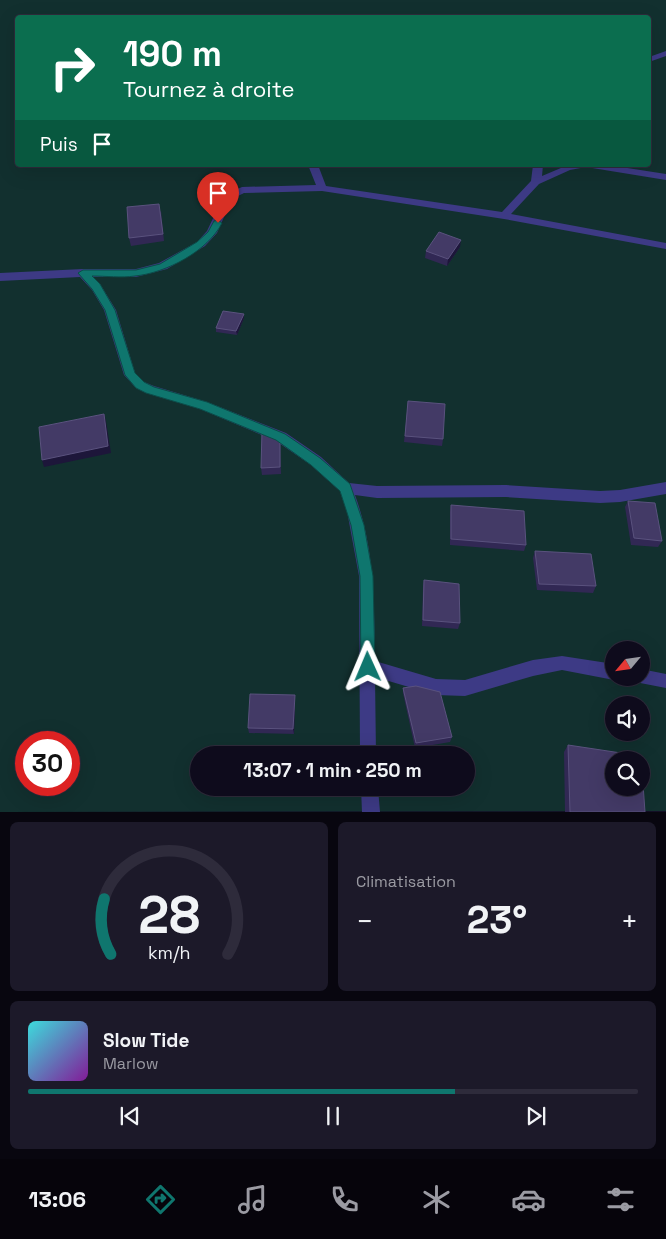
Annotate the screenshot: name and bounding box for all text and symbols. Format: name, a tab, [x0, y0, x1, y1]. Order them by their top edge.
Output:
text: 190 m	[123, 32, 222, 76]
icon: right	[40, 35, 105, 100]
text: Tournez à droite	[123, 75, 294, 103]
icon: arrive	[88, 130, 116, 158]
text: Puis	[40, 132, 78, 157]
pin	[197, 172, 239, 223]
icon: arrive	[204, 179, 232, 207]
position arrow	[341, 640, 393, 692]
north arrow	[605, 641, 650, 686]
map controls	[605, 641, 650, 796]
button: sound	[605, 696, 650, 741]
speed limit sign: 30	[15, 731, 80, 796]
button: search	[605, 751, 650, 796]
text: 13:07 · 1 min · 250 m	[243, 758, 422, 783]
text: Climatisation	[356, 871, 456, 892]
text: 28	[138, 882, 200, 948]
text: 23°	[467, 896, 527, 944]
text: −	[356, 903, 373, 939]
text: +	[621, 903, 638, 939]
text: km/h	[148, 941, 190, 964]
text: Slow Tide	[103, 1028, 189, 1053]
text: Marlow	[103, 1053, 159, 1074]
icon: previous	[116, 1102, 144, 1130]
icon: pause	[319, 1102, 347, 1130]
icon: next	[522, 1102, 550, 1130]
icon: directions	[143, 1182, 178, 1217]
icon: music	[235, 1182, 270, 1217]
icon: phone	[327, 1182, 362, 1217]
icon: climate	[419, 1182, 454, 1217]
icon: car	[511, 1182, 546, 1217]
icon: filters	[603, 1182, 638, 1217]
text: 13:06	[28, 1185, 86, 1213]

